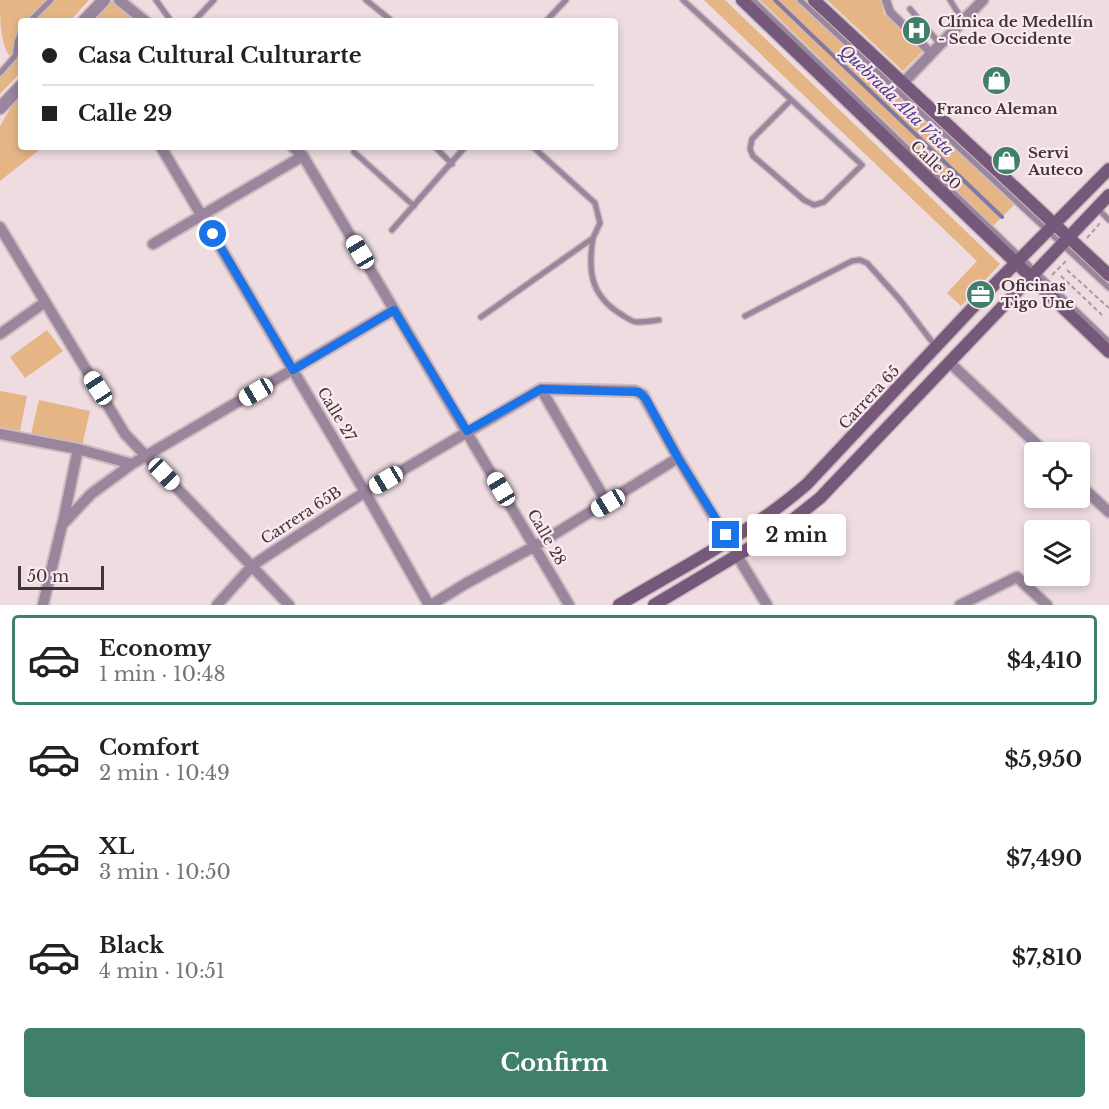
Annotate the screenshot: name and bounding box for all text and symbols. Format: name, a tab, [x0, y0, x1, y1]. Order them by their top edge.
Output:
place label: Clínica de Medellín - Sede Occidente	[938, 12, 1094, 48]
hospital icon: Clínica de Medellín - Sede Occidente	[901, 14, 933, 46]
water label: Quebrada Alta Vista	[836, 40, 958, 160]
text: Casa Cultural Culturarte	[78, 42, 362, 69]
shop icon: Franco Aleman	[981, 65, 1013, 97]
place label: Franco Aleman	[936, 99, 1058, 118]
text: Calle 29	[78, 100, 172, 127]
street label: Calle 30	[907, 136, 965, 194]
place label: Servi Auteco	[1027, 143, 1083, 179]
shop icon: Servi Auteco	[991, 145, 1023, 177]
route start	[199, 220, 226, 247]
car	[343, 232, 377, 272]
place label: Oficinas Tigo Une	[1001, 276, 1074, 312]
office icon: Oficinas Tigo Une	[964, 278, 996, 310]
street label: Carrera 65	[834, 361, 904, 433]
car	[81, 368, 115, 408]
car	[236, 375, 276, 409]
street label: Calle 27	[313, 383, 361, 445]
map controls	[1024, 442, 1090, 586]
button: locate	[1024, 442, 1090, 508]
car	[145, 455, 183, 493]
car	[366, 463, 406, 497]
car	[484, 469, 518, 509]
street label: Carrera 65B	[257, 482, 345, 548]
car	[588, 486, 628, 520]
street label: Calle 28	[523, 506, 571, 568]
callout: 2 min	[747, 514, 846, 556]
button: layers	[1024, 520, 1090, 586]
route end	[712, 521, 739, 548]
text: 2 min	[765, 523, 828, 547]
scale bar	[18, 563, 104, 590]
text: 50 m	[27, 566, 69, 586]
icon: car	[27, 633, 81, 687]
text: Economy	[99, 635, 211, 662]
text: $4,410	[1007, 647, 1082, 674]
text: 1 min · 10:48	[99, 662, 226, 686]
icon: car	[27, 732, 81, 786]
text: Comfort	[99, 734, 199, 761]
text: $5,950	[1004, 746, 1082, 773]
text: 2 min · 10:49	[99, 761, 230, 785]
icon: car	[27, 831, 81, 885]
text: XL	[99, 833, 134, 860]
text: $7,490	[1006, 845, 1082, 872]
text: 3 min · 10:50	[99, 860, 231, 884]
icon: car	[27, 930, 81, 984]
text: Black	[99, 932, 164, 959]
text: $7,810	[1012, 944, 1082, 971]
text: 4 min · 10:51	[99, 959, 225, 983]
button: Confirm	[24, 1028, 1085, 1097]

